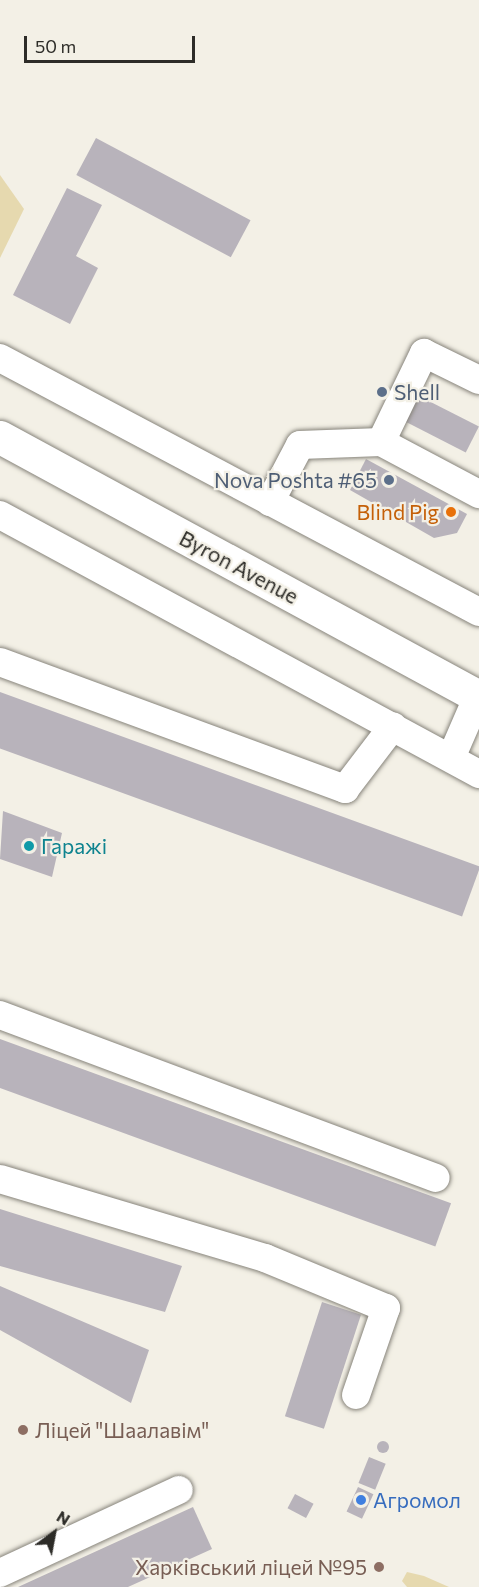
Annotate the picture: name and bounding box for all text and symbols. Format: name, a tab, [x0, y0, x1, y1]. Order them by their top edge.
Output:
scale bar	[27, 24, 198, 62]
text: 50 m	[35, 35, 76, 57]
place label: Shell	[394, 379, 440, 405]
marker: Shell	[375, 385, 389, 399]
place label: Nova Poshta #65	[214, 467, 377, 493]
marker: Nova Poshta #65	[382, 473, 396, 487]
place label: Blind Pig	[357, 499, 439, 525]
marker: Blind Pig	[444, 505, 458, 519]
street label: Byron Avenue	[175, 525, 303, 609]
place label: Гаражі	[41, 833, 107, 859]
marker: Гаражі	[22, 839, 36, 853]
place label: Ліцей "Шаалавім"	[35, 1417, 209, 1443]
marker: Ліцей "Шаалавім"	[16, 1423, 30, 1437]
place label: Агромол	[373, 1487, 461, 1513]
marker: Агромол	[354, 1493, 368, 1507]
north arrow	[24, 1503, 84, 1563]
text: N	[54, 1506, 74, 1529]
place label: Харківський ліцей №95	[135, 1554, 367, 1580]
marker: Харківський ліцей №95	[372, 1560, 386, 1574]

